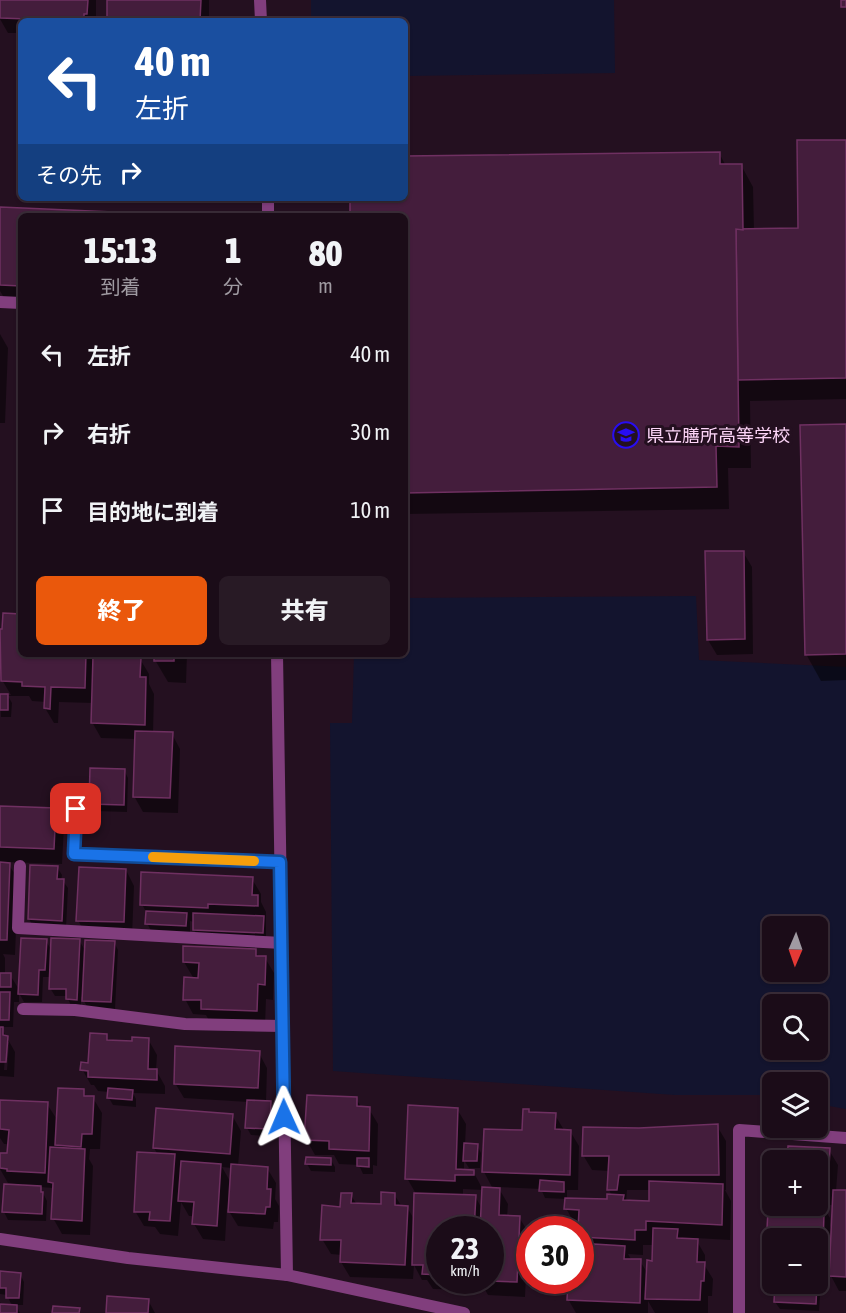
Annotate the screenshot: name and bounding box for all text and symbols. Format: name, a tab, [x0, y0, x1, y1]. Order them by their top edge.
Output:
text: 40 m	[135, 37, 210, 85]
icon: left	[36, 42, 114, 120]
text: 左折	[135, 93, 189, 124]
icon: right	[114, 156, 147, 189]
text: その先	[36, 162, 102, 188]
text: 15:13	[84, 229, 158, 271]
text: 1	[225, 229, 242, 271]
text: 80	[309, 232, 342, 274]
text: m	[318, 274, 333, 297]
text: 到着	[101, 275, 141, 298]
text: 分	[223, 275, 243, 298]
icon: left	[36, 338, 69, 371]
text: 40 m	[350, 341, 390, 367]
text: 左折	[87, 343, 131, 369]
icon: right	[36, 416, 69, 449]
text: 30 m	[350, 419, 390, 445]
school or university icon: 県立膳所高等学校	[611, 420, 641, 450]
text: 右折	[87, 421, 131, 447]
place label: 県立膳所高等学校	[646, 425, 790, 446]
icon: arrive	[36, 494, 69, 527]
text: 10 m	[350, 497, 390, 523]
text: 目的地に到着	[87, 499, 219, 525]
button: 終了	[36, 576, 207, 645]
button: 共有	[219, 576, 390, 645]
pin	[50, 783, 101, 834]
icon: arrive	[59, 792, 92, 825]
north arrow	[762, 916, 828, 982]
map controls	[762, 916, 828, 1294]
button: search	[762, 994, 828, 1060]
button: layers	[762, 1072, 828, 1138]
position arrow	[252, 1085, 316, 1149]
button: +	[762, 1150, 828, 1216]
speed limit sign: 30	[516, 1216, 594, 1294]
button: −	[762, 1228, 828, 1294]
text: 23	[451, 1231, 479, 1265]
text: km/h	[450, 1262, 480, 1279]

